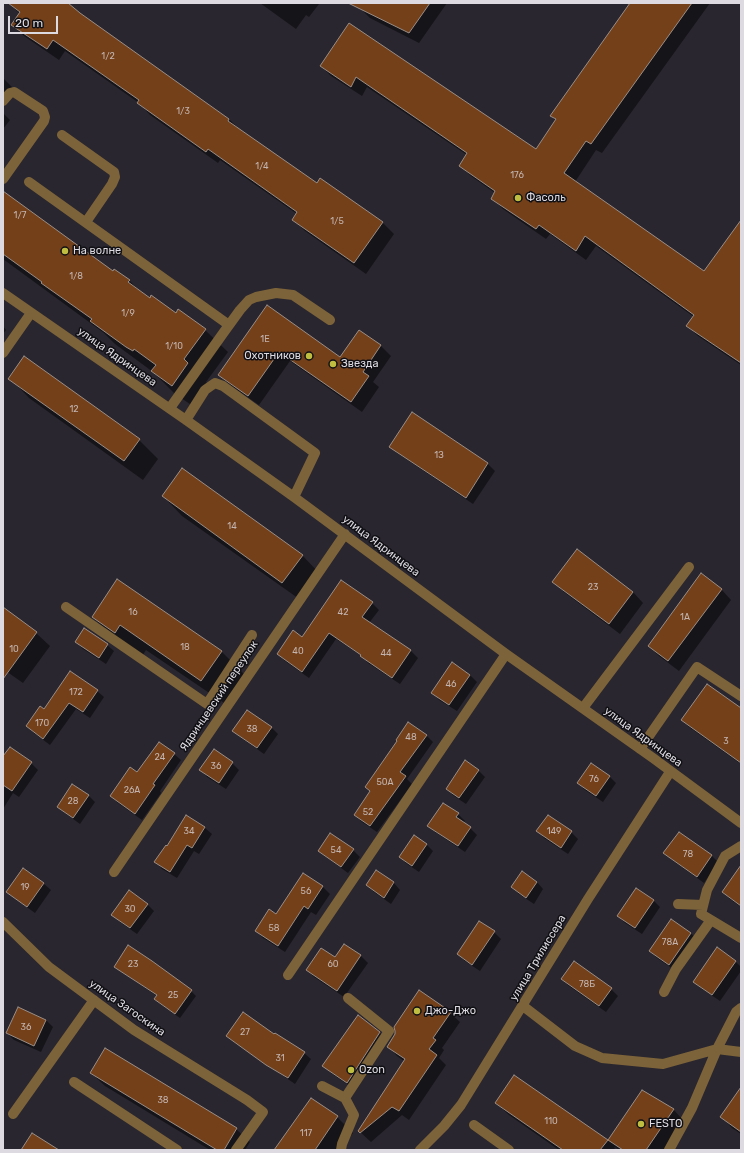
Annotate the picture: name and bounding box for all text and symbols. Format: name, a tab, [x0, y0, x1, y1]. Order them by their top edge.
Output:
scale bar	[10, 8, 60, 34]
text: 20 m	[15, 16, 43, 30]
house number: 1/2	[101, 51, 115, 61]
house number: 1/3	[176, 106, 190, 116]
house number: 1/4	[255, 161, 269, 171]
house number: 176	[510, 170, 524, 180]
place label: Фасоль	[526, 191, 566, 205]
marker: Фасоль	[513, 193, 523, 203]
house number: 1/7	[14, 210, 26, 220]
house number: 1/5	[330, 216, 344, 226]
place label: На волне	[73, 244, 121, 258]
marker: На волне	[60, 246, 70, 256]
house number: 1/8	[69, 271, 83, 281]
house number: 1/9	[121, 308, 135, 318]
street label: улица Ядринцева	[75, 325, 159, 389]
house number: 1Е	[260, 334, 270, 344]
house number: 1/10	[165, 341, 183, 351]
place label: Охотников	[244, 349, 301, 363]
marker: Охотников	[304, 351, 314, 361]
place label: Звезда	[341, 357, 378, 371]
marker: Звезда	[328, 359, 338, 369]
house number: 12	[69, 404, 79, 414]
house number: 1З	[434, 450, 444, 460]
street label: улица Ядринцева	[340, 513, 422, 579]
house number: 14	[227, 521, 237, 531]
house number: 23	[588, 582, 598, 592]
house number: 16	[128, 607, 138, 617]
house number: 42	[338, 607, 348, 617]
house number: 1А	[680, 612, 690, 622]
street label: Ядринцевский переулок	[177, 638, 261, 754]
house number: 18	[180, 642, 190, 652]
house number: 10	[9, 644, 19, 654]
house number: 40	[292, 646, 304, 656]
house number: 44	[380, 648, 392, 658]
house number: 46	[445, 679, 457, 689]
house number: 172	[69, 687, 83, 697]
street label: улица Ядринцева	[601, 704, 685, 770]
house number: 170	[35, 718, 49, 728]
house number: 38	[246, 724, 258, 734]
house number: 48	[405, 732, 417, 742]
house number: 3	[723, 736, 729, 746]
house number: 24	[155, 752, 165, 762]
house number: 36	[211, 761, 221, 771]
house number: 76	[589, 774, 599, 784]
house number: 50А	[376, 777, 394, 787]
house number: 26А	[124, 785, 140, 795]
house number: 28	[67, 796, 79, 806]
house number: 52	[363, 807, 373, 817]
house number: 34	[184, 826, 194, 836]
house number: 149	[547, 826, 561, 836]
house number: 54	[331, 845, 341, 855]
house number: 78	[683, 849, 693, 859]
house number: 19	[20, 882, 30, 892]
house number: 56	[301, 886, 311, 896]
house number: 30	[124, 904, 136, 914]
street label: улица Трилиссера	[507, 913, 569, 1003]
house number: 58	[268, 923, 280, 933]
house number: 78А	[662, 937, 678, 947]
house number: 23	[128, 959, 138, 969]
house number: 60	[327, 959, 339, 969]
street label: улица Загоскина	[87, 977, 167, 1039]
house number: 78Б	[579, 979, 595, 989]
house number: 25	[168, 990, 178, 1000]
place label: Джо-Джо	[425, 1004, 476, 1018]
marker: Джо-Джо	[412, 1006, 422, 1016]
house number: 36	[21, 1022, 31, 1032]
house number: 27	[240, 1027, 250, 1037]
house number: 31	[275, 1053, 285, 1063]
place label: Ozon	[359, 1063, 385, 1077]
marker: Ozon	[346, 1065, 356, 1075]
house number: 38	[157, 1095, 169, 1105]
house number: 110	[544, 1116, 558, 1126]
place label: FESTO	[649, 1117, 682, 1131]
marker: FESTO	[636, 1119, 646, 1129]
house number: 117	[300, 1128, 312, 1138]

